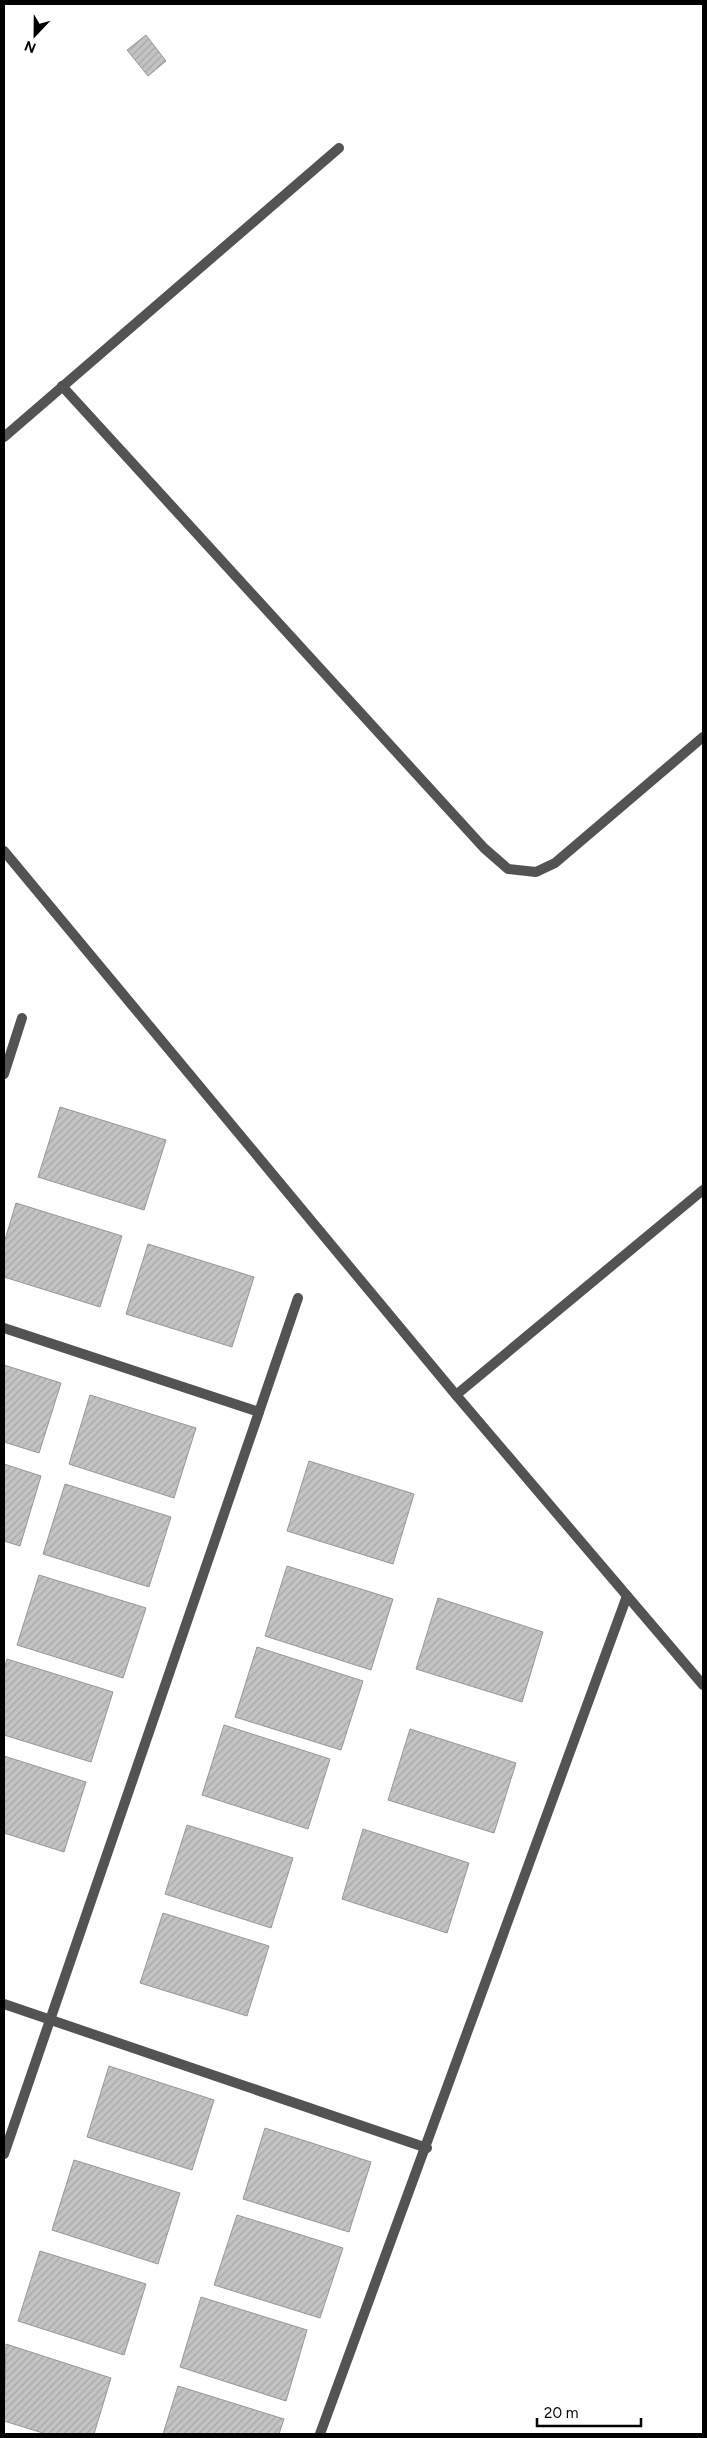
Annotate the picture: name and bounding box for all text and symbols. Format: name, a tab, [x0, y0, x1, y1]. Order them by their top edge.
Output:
north arrow	[10, 10, 60, 60]
text: N	[22, 37, 39, 56]
scale bar	[537, 2396, 641, 2428]
text: 20 m	[544, 2404, 578, 2422]

